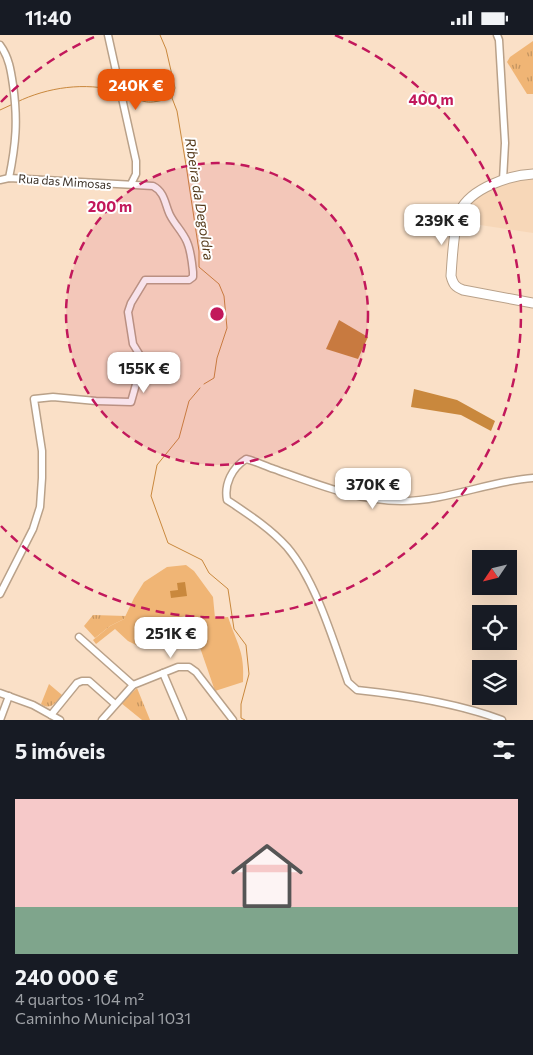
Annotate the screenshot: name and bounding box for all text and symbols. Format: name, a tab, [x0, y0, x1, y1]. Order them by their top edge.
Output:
text: 11:40	[25, 6, 72, 29]
pin: 240K €	[95, 69, 177, 111]
text: 240K €	[109, 75, 163, 94]
text: 400 m	[408, 90, 454, 108]
water label: Ribeira da Degoldra	[182, 137, 218, 261]
street label: Rua das Mimosas	[18, 171, 112, 191]
text: 200 m	[88, 197, 132, 215]
pin: 239K €	[401, 203, 483, 246]
text: 239K €	[415, 210, 469, 229]
centre of rings	[208, 305, 226, 323]
pin: 155K €	[103, 351, 185, 394]
text: 155K €	[118, 358, 170, 377]
pin: 370K €	[332, 467, 414, 510]
text: 370K €	[346, 474, 400, 493]
north arrow	[472, 550, 518, 595]
map controls	[472, 550, 517, 705]
button: locate	[472, 605, 517, 650]
pin: 251K €	[130, 617, 212, 659]
text: 251K €	[145, 623, 197, 642]
button: layers	[472, 660, 517, 705]
icon: filters	[490, 736, 518, 764]
text: 5 imóveis	[15, 738, 105, 763]
icon: home	[222, 831, 312, 921]
text: 240 000 €	[15, 964, 118, 989]
text: 4 quartos · 104 m²	[15, 989, 144, 1008]
text: Caminho Municipal 1031	[15, 1008, 191, 1027]

